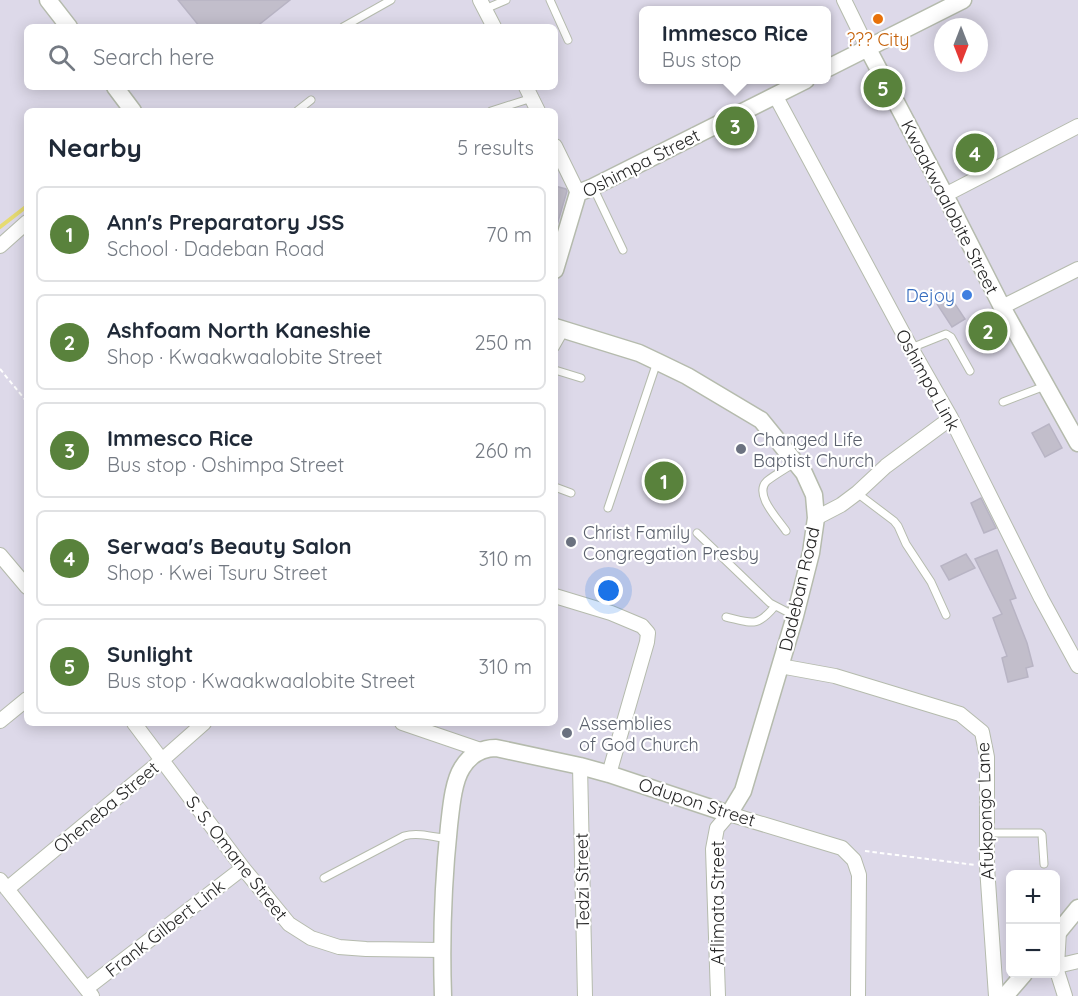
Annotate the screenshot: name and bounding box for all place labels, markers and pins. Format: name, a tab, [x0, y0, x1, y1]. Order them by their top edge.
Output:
marker: ??? City	[871, 12, 885, 26]
place label: ??? City	[846, 28, 910, 51]
pin: 5	[864, 66, 902, 110]
pin: 3	[716, 104, 754, 148]
pin: 4	[956, 130, 994, 176]
place label: Dejoy	[906, 284, 955, 307]
marker: Dejoy	[960, 288, 974, 302]
pin: 2	[968, 308, 1008, 354]
place label: Changed Life Baptist Church	[753, 428, 874, 472]
marker: Changed Life Baptist Church	[734, 442, 748, 456]
pin: 1	[644, 458, 684, 504]
place label: Christ Family Congregation Presby	[583, 521, 759, 565]
marker: Christ Family Congregation Presby	[564, 535, 578, 549]
place label: Assemblies of God Church	[579, 712, 699, 756]
marker: Assemblies of God Church	[560, 726, 574, 740]

